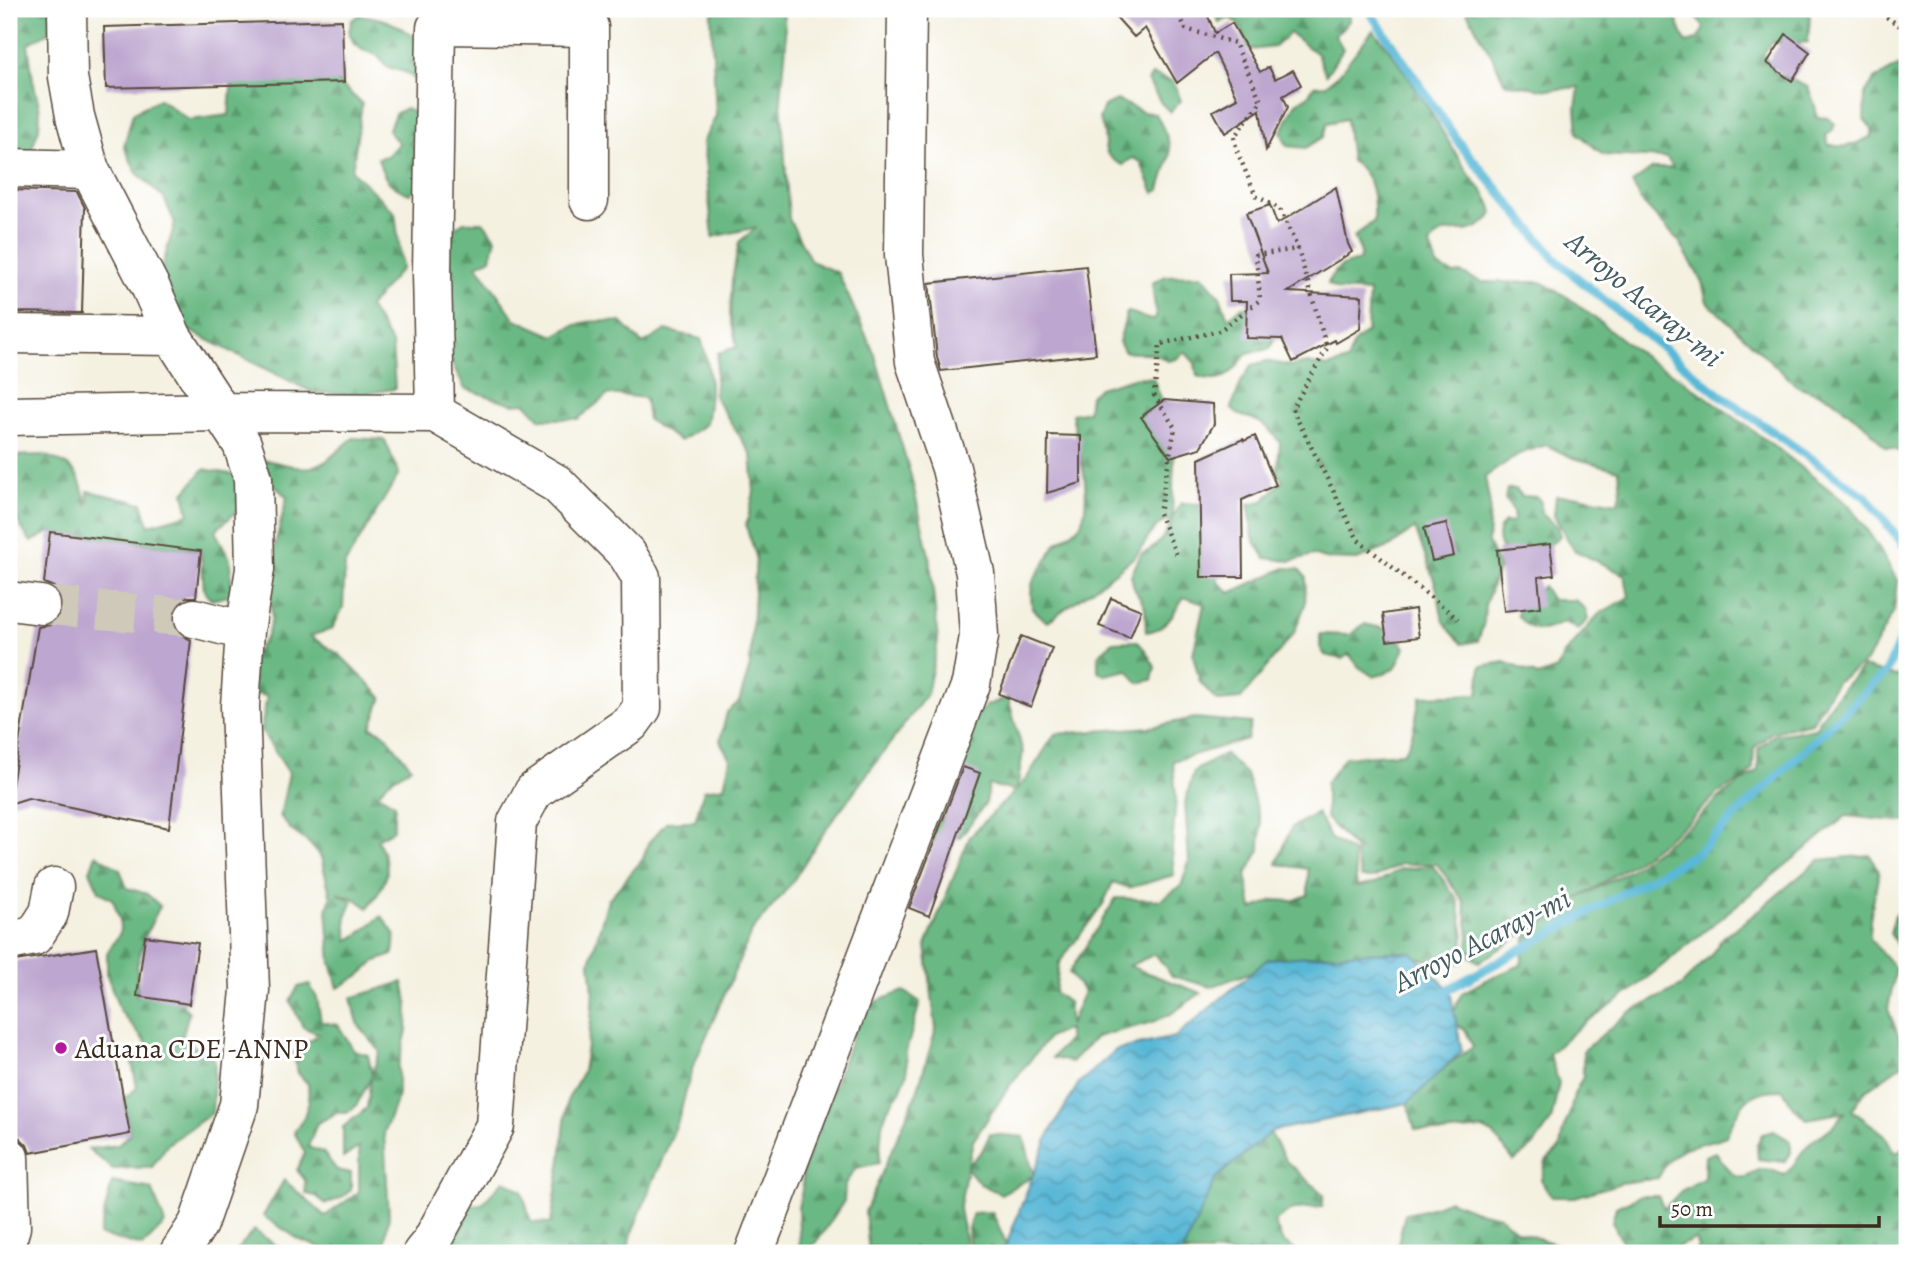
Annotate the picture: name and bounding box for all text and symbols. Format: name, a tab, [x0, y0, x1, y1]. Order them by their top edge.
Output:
water label: Arroyo Acaray-mi	[1555, 220, 1731, 377]
water label: Arroyo Acaray-mi	[1385, 878, 1577, 1003]
place label: Aduana CDE -ANNP	[74, 1030, 308, 1068]
marker: Aduana CDE -ANNP	[53, 1040, 69, 1056]
scale bar	[1660, 1185, 1879, 1229]
text: 50 m	[1671, 1195, 1713, 1223]

